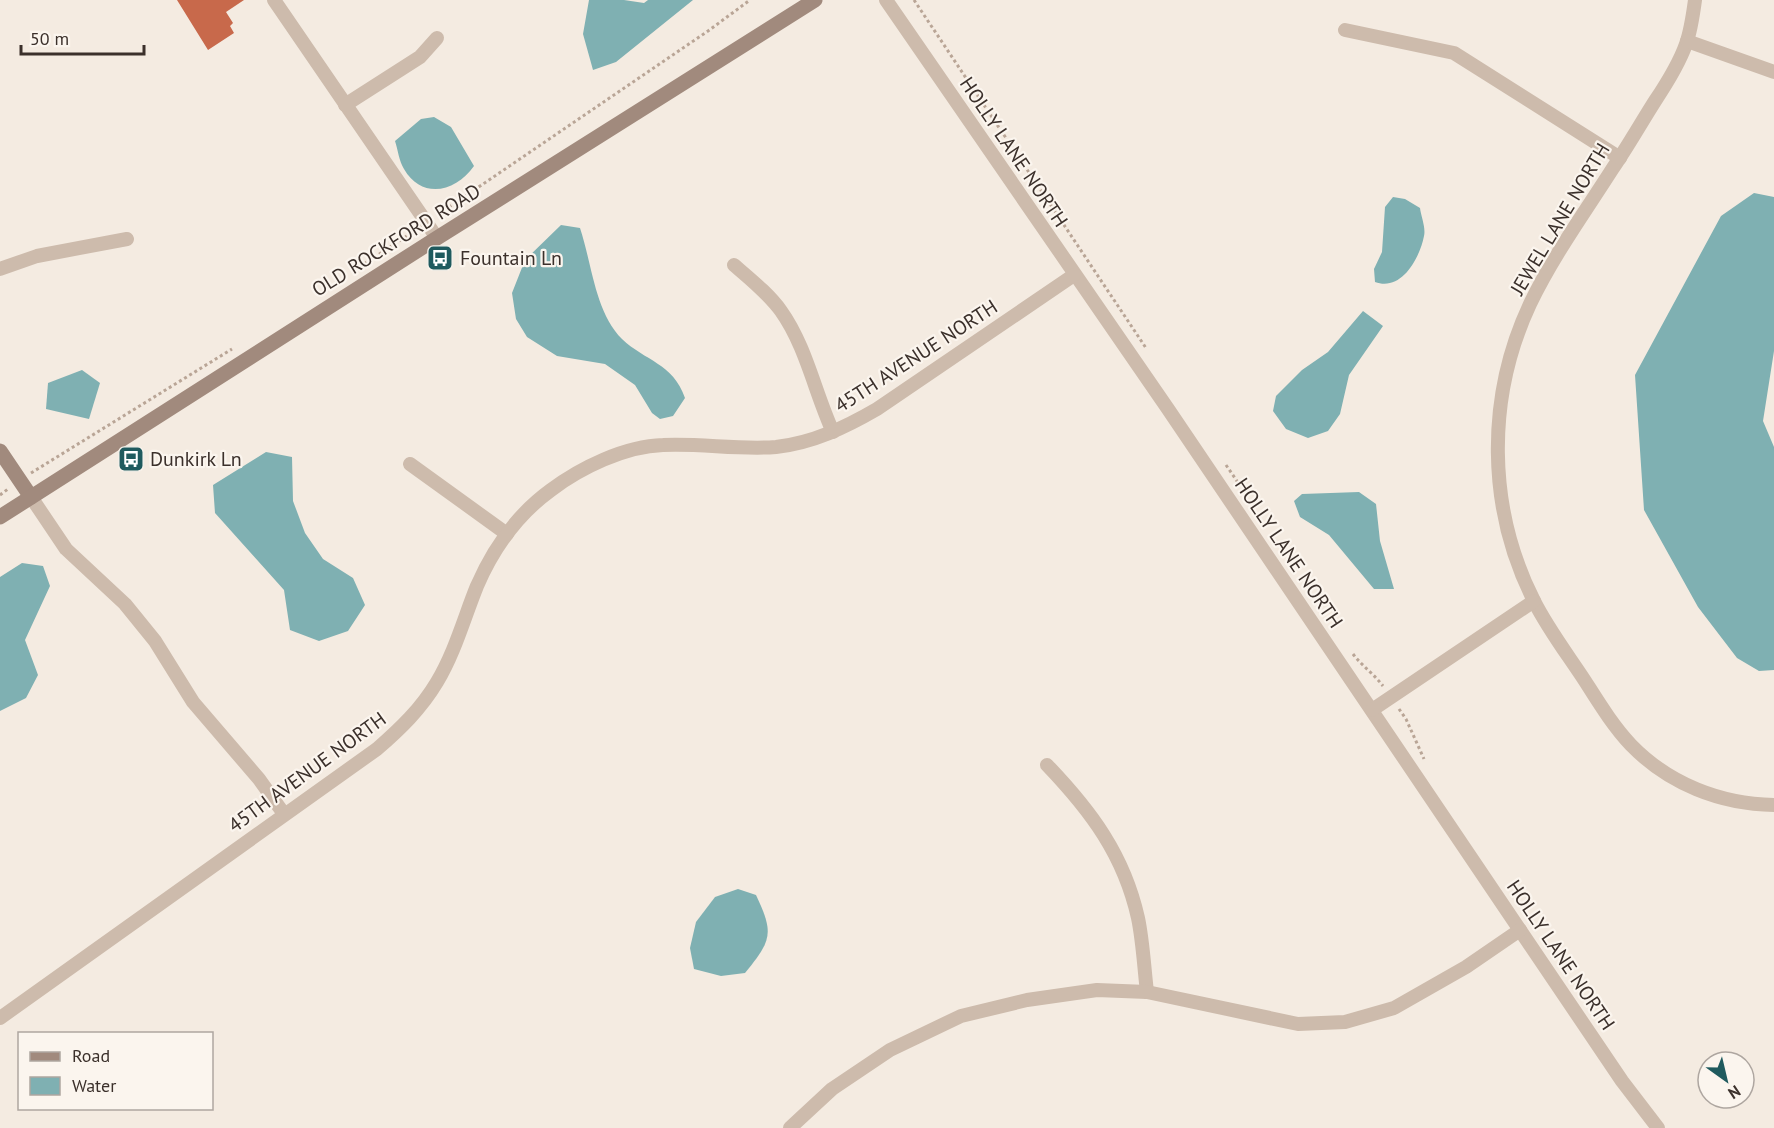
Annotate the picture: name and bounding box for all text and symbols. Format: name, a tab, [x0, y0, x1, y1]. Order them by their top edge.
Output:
scale bar	[21, 18, 144, 56]
text: 50 m	[30, 27, 69, 50]
street label: HOLLY LANE NORTH	[954, 72, 1074, 232]
street label: JEWEL LANE NORTH	[1504, 138, 1616, 301]
street label: OLD ROCKFORD ROAD	[307, 178, 485, 302]
bus stop icon: Fountain Ln	[425, 243, 455, 273]
place label: Fountain Ln	[460, 245, 562, 271]
street label: 45TH AVENUE NORTH	[830, 294, 1002, 418]
bus stop icon: Dunkirk Ln	[116, 444, 146, 474]
place label: Dunkirk Ln	[150, 446, 242, 472]
street label: HOLLY LANE NORTH	[1229, 473, 1349, 633]
street label: 45TH AVENUE NORTH	[223, 706, 391, 838]
street label: HOLLY LANE NORTH	[1501, 875, 1621, 1035]
legend	[18, 1032, 213, 1110]
text: Road	[72, 1044, 110, 1067]
north arrow	[1696, 1050, 1756, 1110]
text: Water	[72, 1074, 116, 1097]
text: N	[1724, 1081, 1744, 1104]

